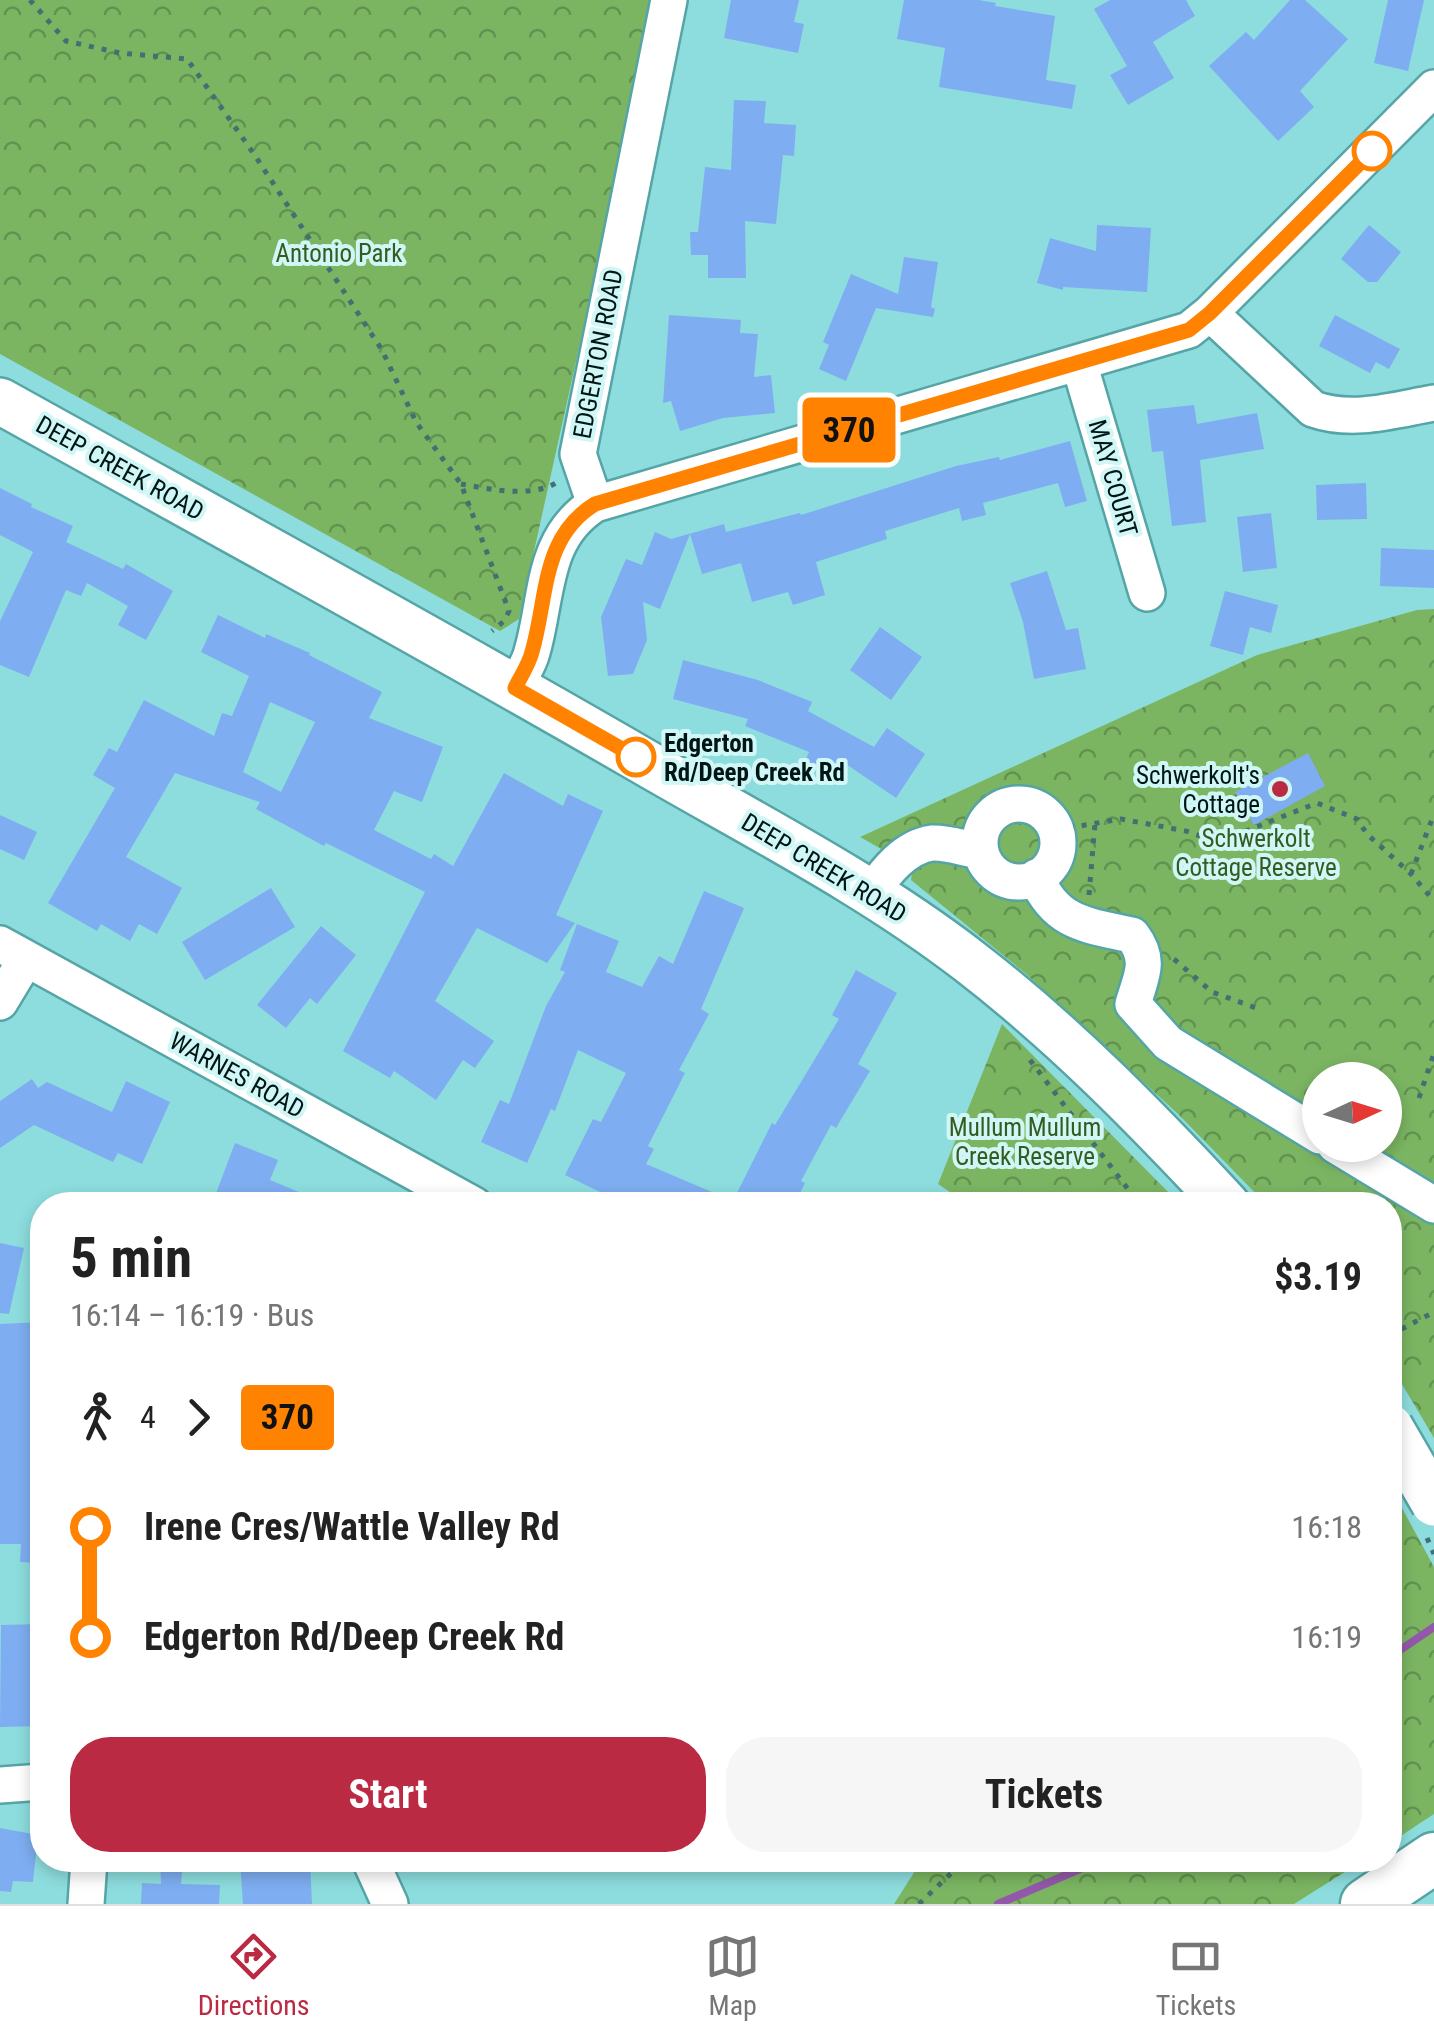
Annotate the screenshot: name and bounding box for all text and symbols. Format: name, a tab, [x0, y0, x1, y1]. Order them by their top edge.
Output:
unlabelled marker	[1353, 132, 1391, 170]
park label: Antonio Park	[276, 239, 403, 268]
street label: EDGERTON ROAD	[567, 267, 629, 441]
line badge: 370	[792, 398, 906, 462]
street label: DEEP CREEK ROAD	[31, 410, 209, 526]
text: 370	[822, 410, 876, 451]
street label: MAY COURT	[1083, 416, 1143, 540]
place label: Edgerton Rd/Deep Creek Rd	[664, 729, 845, 787]
marker: Edgerton Rd/Deep Creek Rd	[617, 738, 655, 776]
place label: Schwerkolt's Cottage	[1136, 761, 1260, 819]
marker: Schwerkolt's Cottage	[1269, 778, 1291, 800]
street label: DEEP CREEK ROAD	[736, 807, 912, 929]
park label: Schwerkolt Cottage Reserve	[1175, 824, 1337, 882]
street label: WARNES ROAD	[165, 1026, 309, 1124]
north arrow	[1302, 1062, 1402, 1162]
map controls	[1302, 1062, 1402, 1162]
park label: Mullum Mullum Creek Reserve	[949, 1113, 1101, 1171]
text: 5 min	[70, 1226, 192, 1290]
text: $3.19	[1274, 1255, 1362, 1299]
text: 16:14 – 16:19 · Bus	[70, 1296, 314, 1334]
icon: walk	[70, 1390, 125, 1445]
icon: forward	[171, 1390, 226, 1445]
text: 370	[261, 1397, 314, 1438]
text: 4	[140, 1398, 156, 1436]
text: Irene Cres/Wattle Valley Rd	[144, 1505, 559, 1549]
text: 16:18	[1291, 1508, 1362, 1546]
text: Edgerton Rd/Deep Creek Rd	[144, 1615, 564, 1659]
text: 16:19	[1291, 1618, 1362, 1656]
button: Start	[70, 1737, 706, 1852]
button: Tickets	[726, 1737, 1362, 1852]
tab: Directions	[198, 1929, 310, 2022]
tab: Map	[705, 1929, 760, 2022]
tab: Tickets	[1156, 1929, 1236, 2022]

